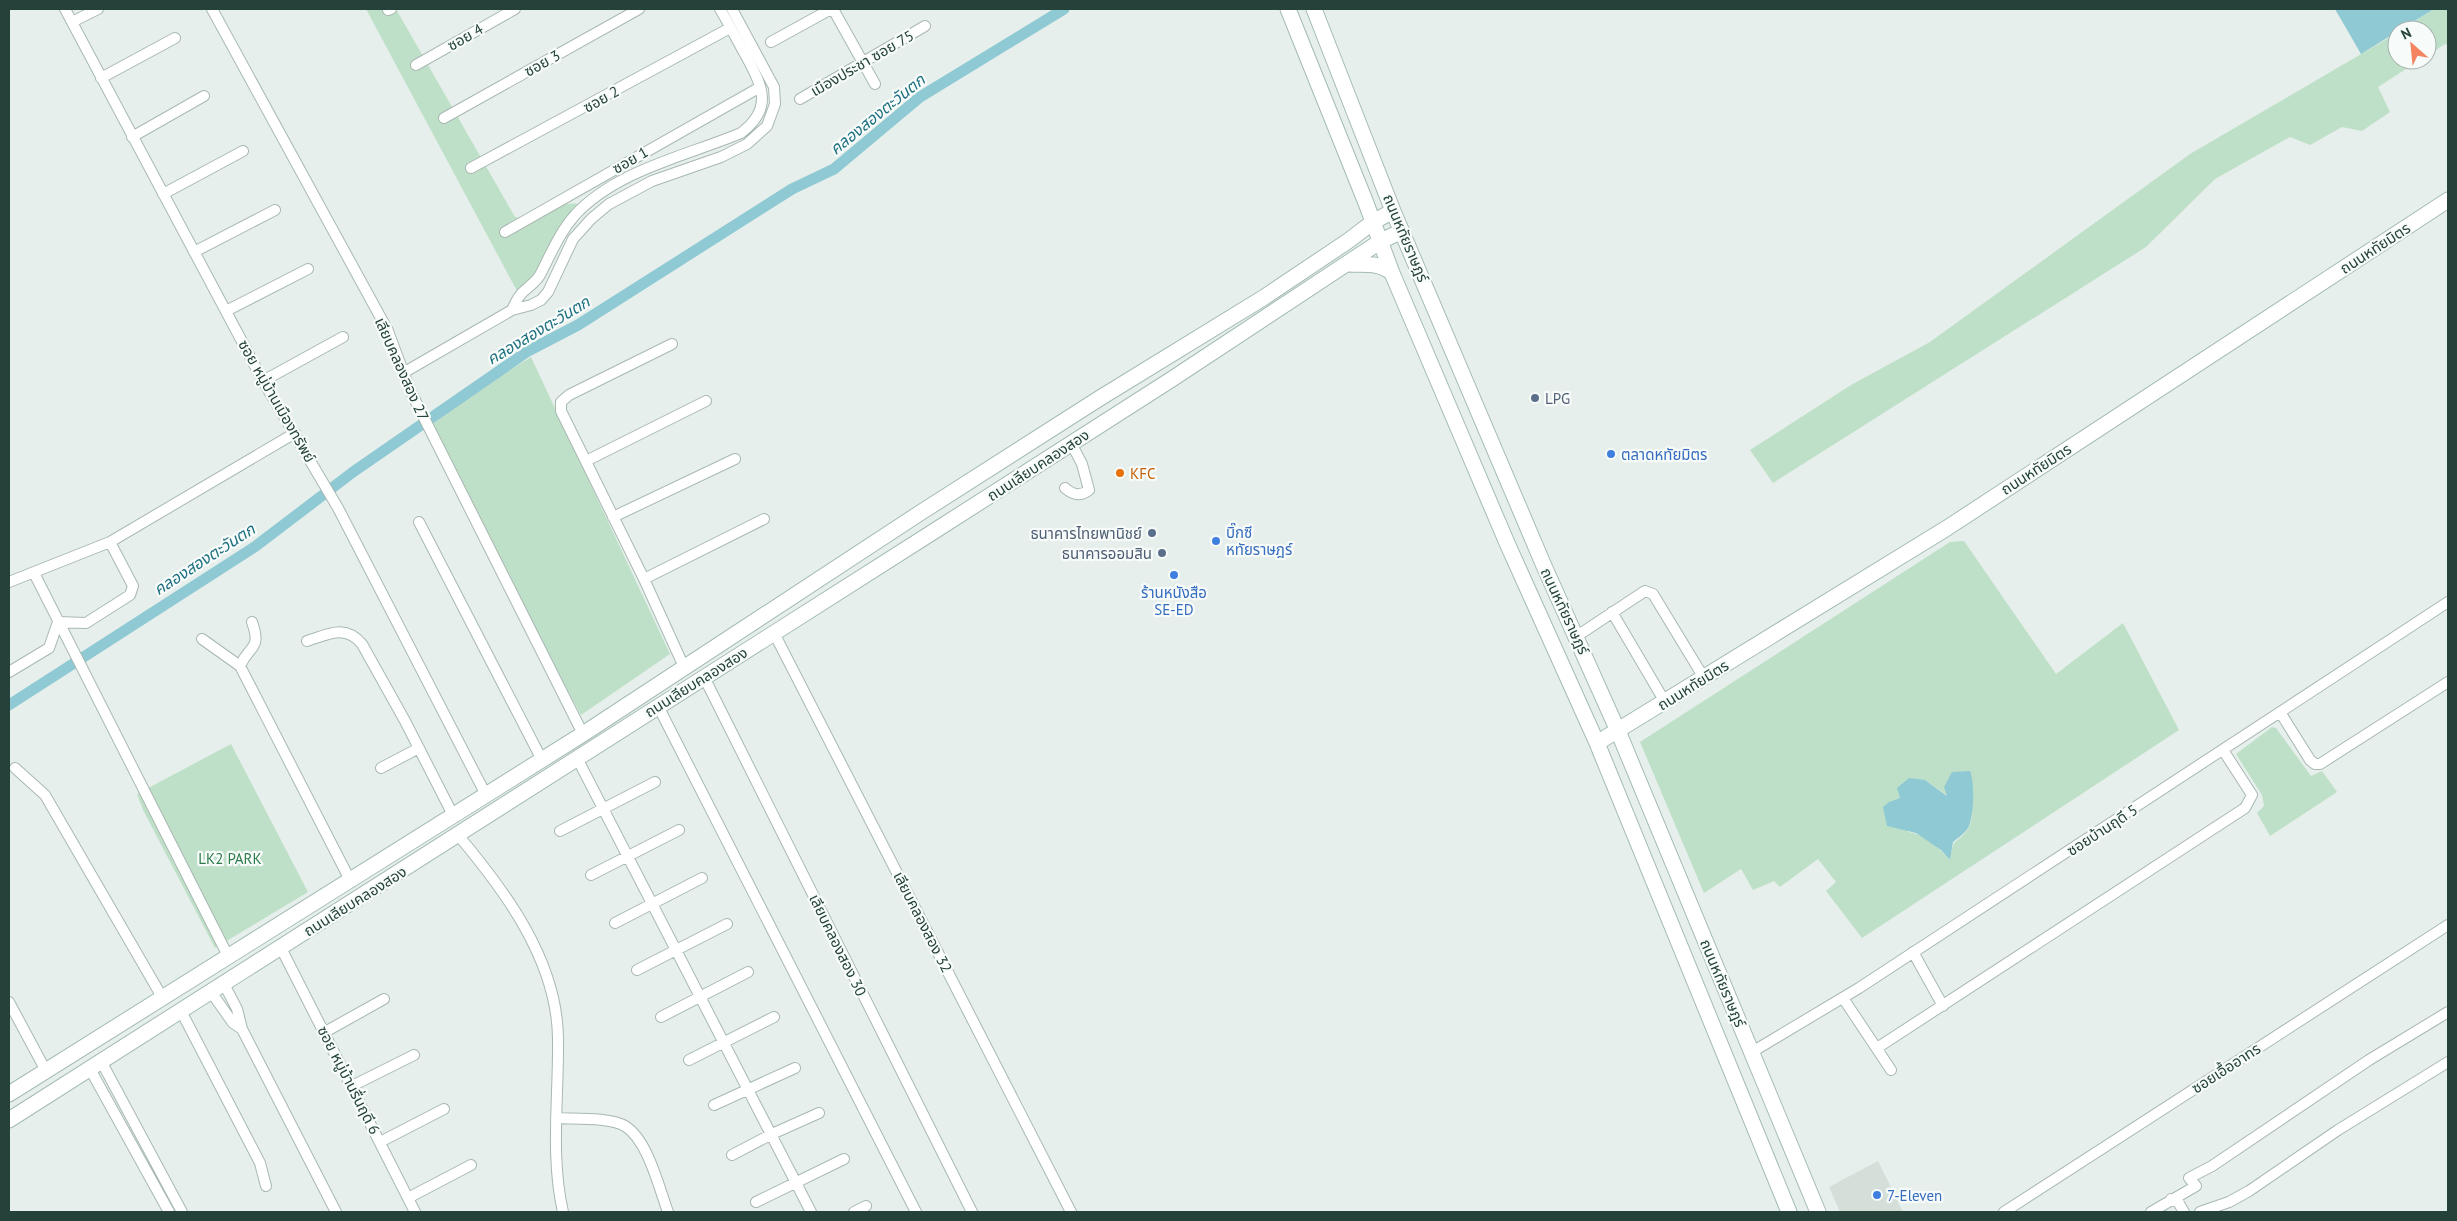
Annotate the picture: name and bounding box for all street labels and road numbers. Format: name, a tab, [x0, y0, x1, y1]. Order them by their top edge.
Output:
street label: ซอย 4	[444, 19, 486, 55]
street label: เมืองประชา ซอย 75	[807, 26, 917, 100]
street label: ซอย 3	[521, 45, 563, 81]
street label: ซอย 2	[580, 81, 622, 117]
street label: ซอย 1	[609, 142, 651, 178]
street label: ถนนหทัยราษฎร์	[1379, 191, 1433, 285]
street label: ถนนหทัยมิตร	[2336, 218, 2414, 278]
street label: เลียบคลองสอง 27	[371, 314, 433, 424]
street label: ซอย หมู่บ้านเมืองทรัพย์	[234, 336, 320, 466]
street label: ถนนเลียบคลองสอง	[983, 425, 1093, 505]
street label: ถนนหทัยมิตร	[1997, 439, 2075, 499]
street label: ถนนหทัยราษฎร์	[1537, 565, 1594, 658]
street label: ถนนเลียบคลองสอง	[641, 643, 751, 721]
street label: ถนนหทัยมิตร	[1654, 656, 1732, 714]
street label: ซอยบ้านฤดี 5	[2063, 800, 2141, 860]
street label: ถนนเลียบคลองสอง	[300, 862, 410, 940]
street label: เลียบคลองสอง 32	[889, 868, 957, 976]
street label: เลียบคลองสอง 30	[805, 891, 871, 999]
street label: ถนนหทัยราษฎร์	[1696, 936, 1750, 1030]
street label: ซอย หมู่บ้านรื่นฤดี 6	[313, 1022, 385, 1137]
street label: ซอยเอื้ออาทร	[2187, 1038, 2264, 1097]

